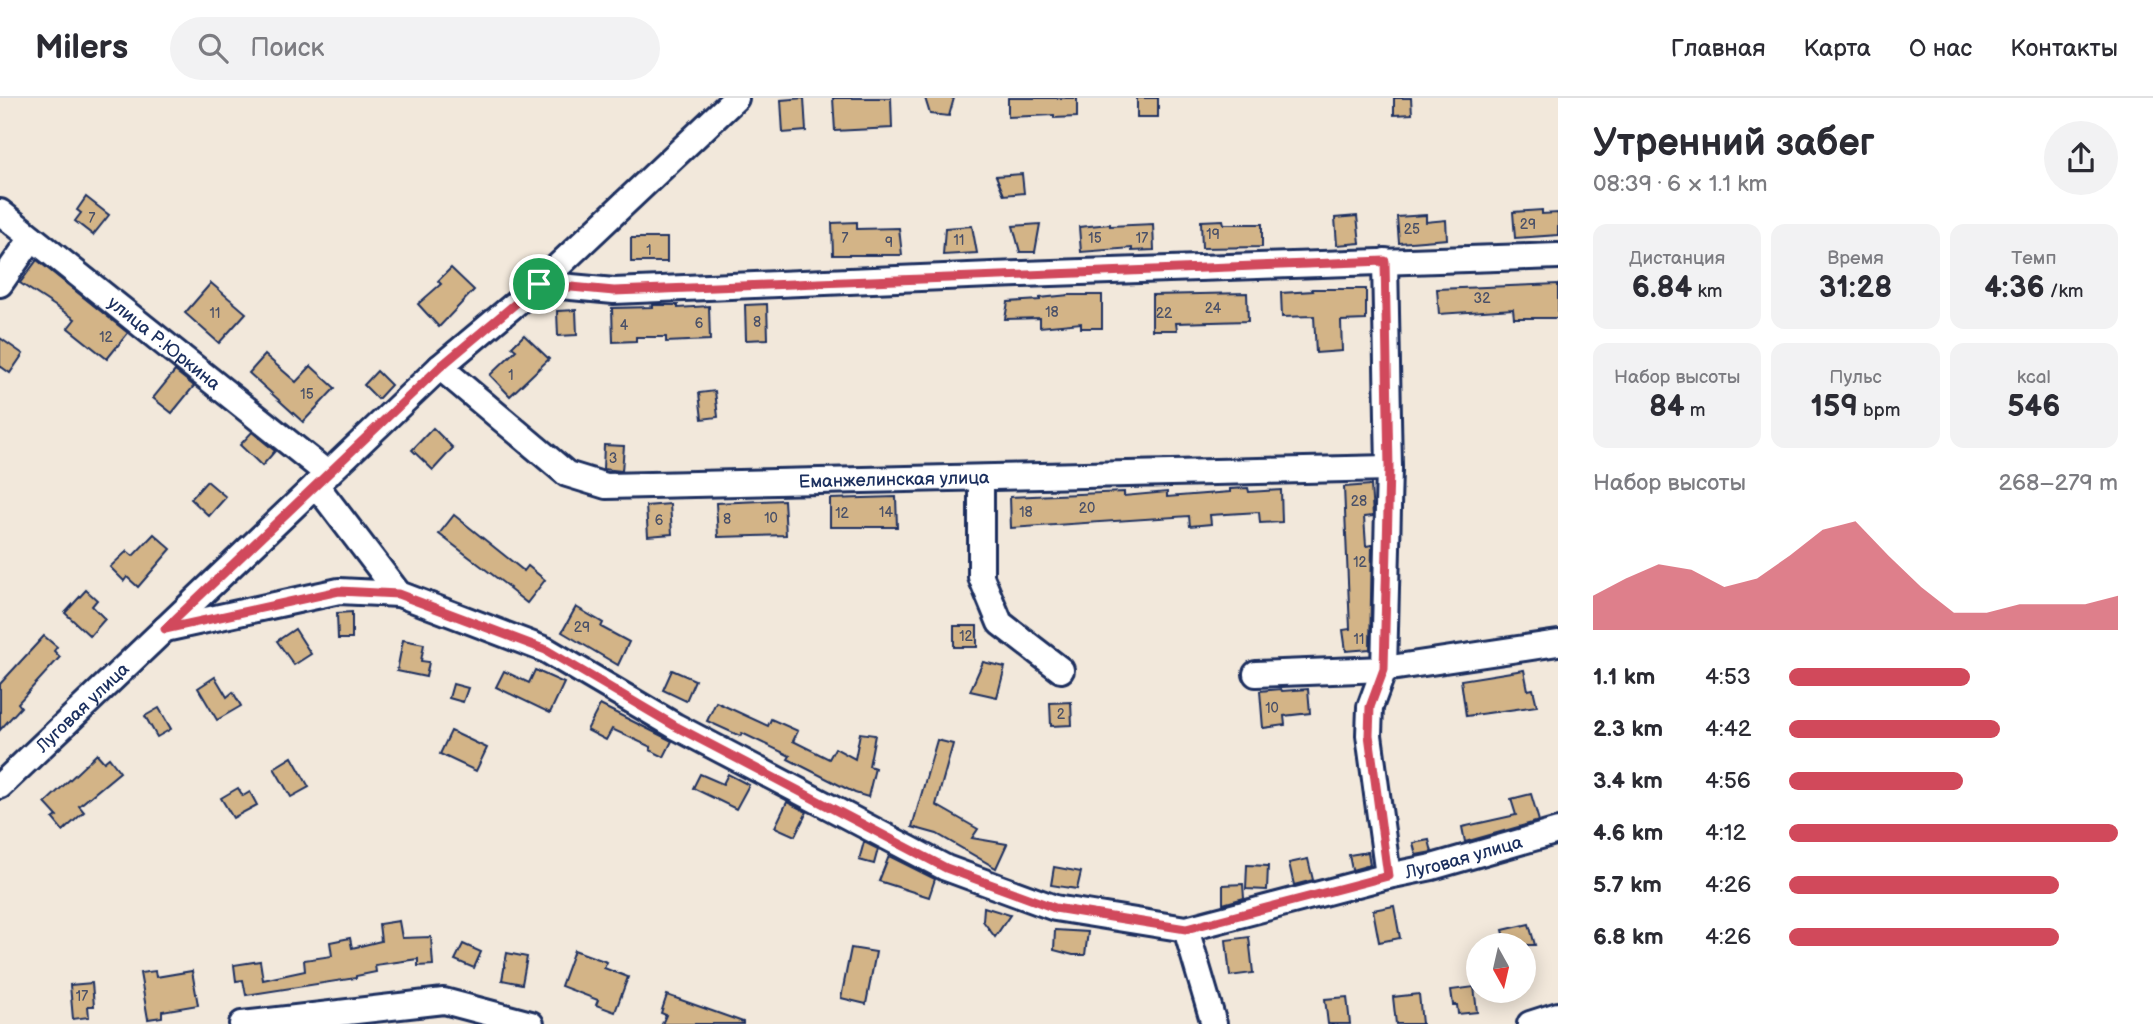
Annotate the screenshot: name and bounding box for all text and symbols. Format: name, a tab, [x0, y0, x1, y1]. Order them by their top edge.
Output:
search box	[170, 17, 660, 80]
text: Milers	[35, 28, 128, 68]
icon: search	[194, 29, 232, 67]
text: Поиск	[250, 33, 324, 64]
text: Главная	[1671, 34, 1765, 63]
text: Карта	[1803, 34, 1871, 63]
text: О нас	[1909, 34, 1972, 63]
text: Контакты	[2010, 34, 2118, 63]
text: Утренний забег	[1593, 121, 1875, 166]
button: share	[2044, 121, 2118, 195]
text: 08:39 · 6 × 1.1 km	[1593, 170, 1768, 198]
house number: 7	[89, 210, 96, 227]
house number: 29	[1520, 216, 1536, 233]
house number: 25	[1404, 221, 1420, 238]
house number: 19	[1206, 226, 1220, 243]
house number: 7	[842, 230, 849, 247]
house number: 15	[1088, 230, 1102, 247]
house number: 17	[1136, 230, 1148, 247]
house number: 11	[954, 232, 964, 249]
house number: 9	[885, 234, 893, 251]
house number: 1	[646, 242, 652, 259]
text: Дистанция	[1629, 247, 1725, 270]
text: Время	[1827, 247, 1884, 270]
text: Темп	[2011, 247, 2056, 270]
pin	[509, 254, 569, 314]
icon: arrive	[520, 265, 558, 303]
text: 6.84	[1632, 270, 1692, 306]
text: 31:28	[1819, 270, 1892, 306]
text: 4:36	[1984, 270, 2045, 306]
text: km	[1692, 280, 1722, 303]
text: /km	[2045, 280, 2083, 303]
house number: 32	[1474, 290, 1491, 307]
street label: улица Р.Юркина	[103, 292, 224, 395]
house number: 24	[1205, 300, 1222, 317]
house number: 18	[1045, 304, 1059, 321]
house number: 11	[210, 305, 220, 322]
house number: 22	[1156, 305, 1173, 322]
house number: 8	[753, 314, 761, 331]
house number: 6	[695, 315, 704, 332]
house number: 4	[620, 317, 629, 334]
house number: 12	[99, 329, 114, 346]
text: Набор высоты	[1614, 366, 1740, 389]
text: Пульс	[1829, 366, 1882, 389]
text: kcal	[2017, 366, 2051, 389]
house number: 1	[508, 367, 514, 384]
house number: 15	[300, 386, 314, 403]
text: 84	[1649, 389, 1685, 425]
text: 159	[1810, 389, 1858, 425]
text: 546	[2007, 389, 2060, 425]
text: m	[1685, 399, 1705, 422]
text: bpm	[1858, 399, 1901, 422]
house number: 3	[609, 450, 617, 467]
street label: Еманжелинская улица	[798, 467, 990, 493]
text: Набор высоты	[1593, 469, 1746, 497]
text: 268–279 m	[1998, 469, 2118, 497]
house number: 28	[1351, 493, 1367, 510]
house number: 20	[1079, 500, 1095, 517]
house number: 14	[879, 504, 893, 521]
house number: 18	[1019, 504, 1033, 521]
house number: 12	[835, 505, 850, 522]
house number: 10	[764, 510, 778, 527]
house number: 8	[723, 511, 731, 528]
house number: 6	[655, 512, 664, 529]
house number: 12	[1353, 554, 1368, 571]
house number: 29	[574, 619, 590, 636]
house number: 12	[959, 628, 974, 645]
house number: 11	[1354, 631, 1364, 648]
street label: Луговая улица	[31, 658, 134, 758]
text: 1.1 km	[1593, 663, 1655, 691]
text: 4:53	[1705, 663, 1751, 691]
house number: 10	[1265, 700, 1279, 717]
house number: 2	[1057, 706, 1066, 723]
text: 2.3 km	[1593, 715, 1663, 743]
text: 4:42	[1705, 715, 1751, 743]
text: 3.4 km	[1593, 767, 1663, 795]
text: 4:56	[1705, 767, 1751, 795]
text: 4.6 km	[1593, 819, 1663, 847]
text: 4:12	[1705, 819, 1746, 847]
street label: Луговая улица	[1402, 832, 1525, 883]
text: 5.7 km	[1593, 871, 1662, 899]
text: 4:26	[1705, 871, 1751, 899]
text: 6.8 km	[1593, 923, 1664, 951]
text: 4:26	[1705, 923, 1751, 951]
north arrow	[1466, 933, 1536, 1003]
map controls	[1466, 933, 1536, 1003]
house number: 17	[76, 988, 88, 1005]

